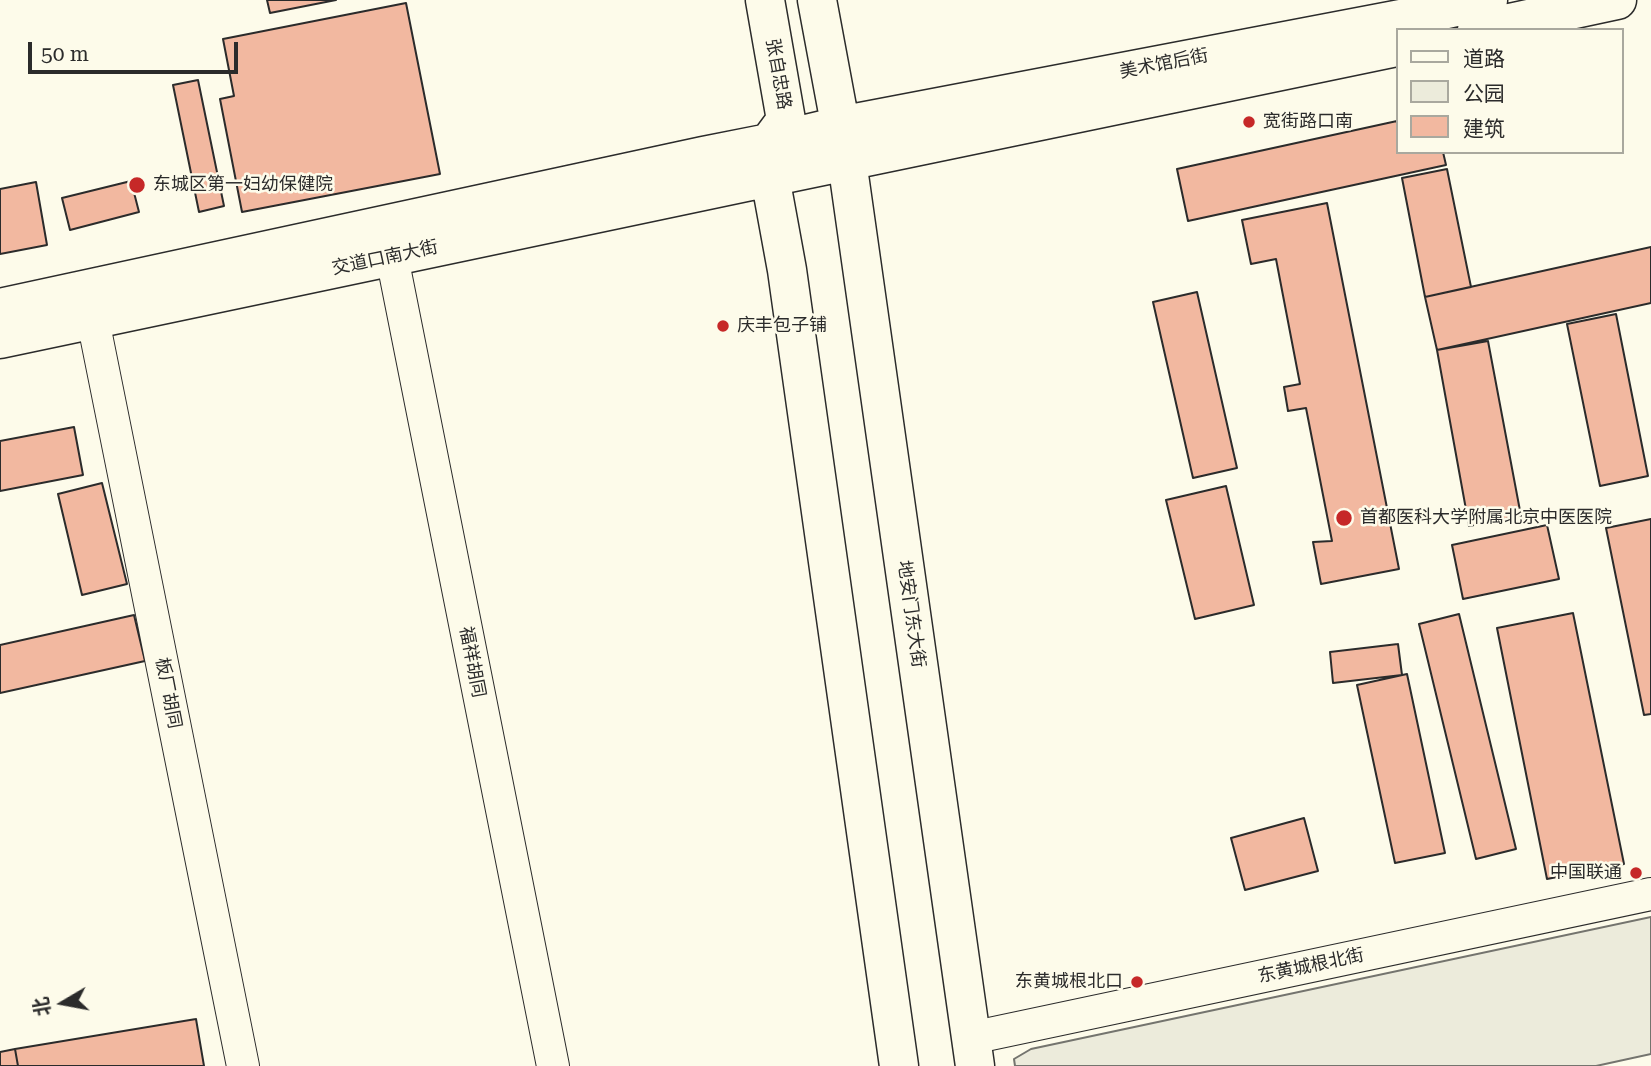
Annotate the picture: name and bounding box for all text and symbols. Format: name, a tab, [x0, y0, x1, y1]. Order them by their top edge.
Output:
scale bar	[32, 28, 242, 72]
legend	[1396, 28, 1623, 154]
street label: 张自忠路	[761, 37, 795, 111]
text: 50 m	[41, 42, 89, 66]
street label: 美术馆后街	[1118, 45, 1210, 83]
text: 道路	[1463, 47, 1505, 71]
text: 公园	[1463, 82, 1505, 106]
place label: 宽街路口南	[1263, 111, 1353, 133]
marker: 宽街路口南	[1241, 114, 1257, 130]
text: 建筑	[1463, 117, 1505, 141]
place label: 东城区第一妇幼保健院	[153, 174, 333, 196]
marker: 东城区第一妇幼保健院	[127, 175, 147, 195]
street label: 交道口南大街	[330, 236, 440, 280]
place label: 庆丰包子铺	[737, 315, 827, 337]
marker: 庆丰包子铺	[715, 318, 731, 334]
place label: 首都医科大学附属北京中医医院	[1360, 507, 1612, 529]
marker: 首都医科大学附属北京中医医院	[1334, 508, 1354, 528]
street label: 地安门东大街	[893, 559, 929, 669]
street label: 福祥胡同	[455, 625, 489, 699]
street label: 板厂胡同	[151, 656, 185, 730]
place label: 中国联通	[1550, 862, 1622, 884]
marker: 中国联通	[1628, 865, 1644, 881]
street label: 东黄城根北街	[1256, 944, 1366, 988]
north arrow	[28, 968, 98, 1038]
place label: 东黄城根北口	[1015, 971, 1123, 993]
marker: 东黄城根北口	[1129, 974, 1145, 990]
text: 北	[29, 995, 55, 1018]

